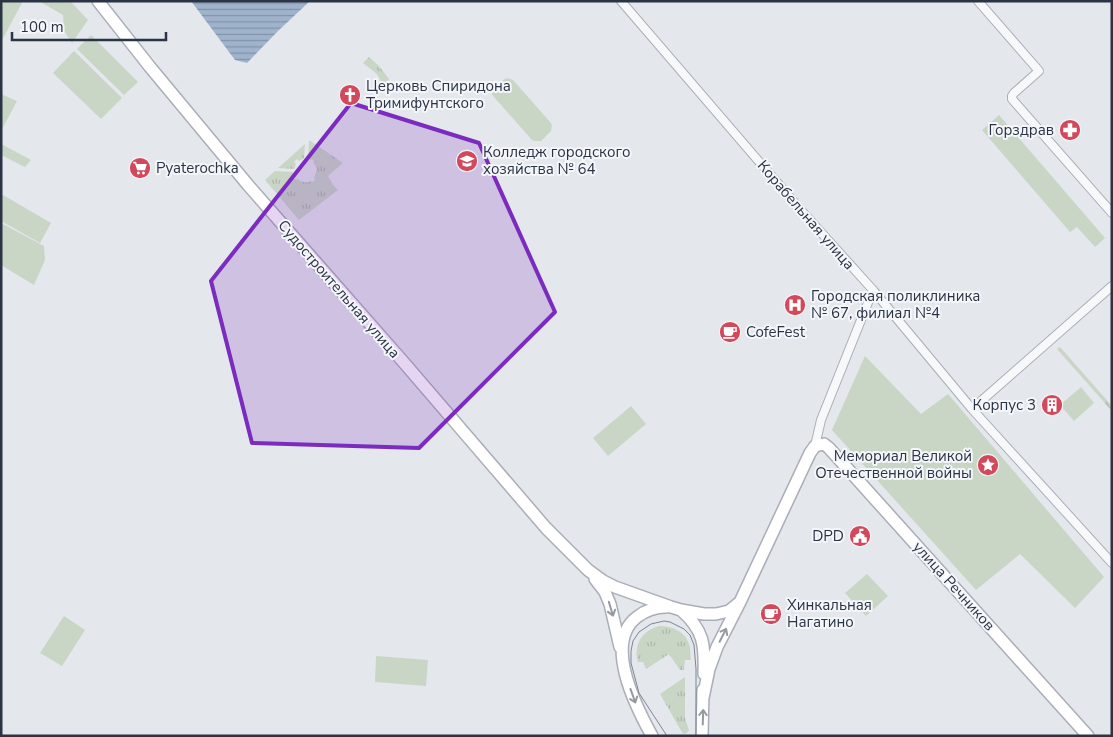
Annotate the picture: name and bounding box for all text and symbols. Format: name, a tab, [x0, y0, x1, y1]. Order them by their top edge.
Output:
scale bar	[12, 10, 166, 42]
text: 100 m	[20, 17, 64, 37]
place label: Церковь Спиридона Тримифунтского	[366, 76, 511, 113]
church icon: Церковь Спиридона Тримифунтского	[338, 83, 362, 107]
pharmacy icon: Горздрав	[1058, 118, 1082, 142]
place label: Горздрав	[989, 120, 1054, 140]
place label: Колледж городского хозяйства № 64	[483, 142, 631, 179]
school or university icon: Колледж городского хозяйства № 64	[455, 149, 479, 173]
supermarket icon: Pyaterochka	[128, 156, 152, 180]
street label: Корабельная улица	[753, 156, 859, 274]
place label: Pyaterochka	[156, 158, 239, 178]
street label: Судостроительная улица	[273, 216, 405, 362]
place label: Городская поликлиника № 67, филиал №4	[811, 286, 980, 323]
hospital icon: Городская поликлиника № 67, филиал №4	[783, 293, 807, 317]
cafe icon: CofeFest	[718, 320, 742, 344]
place label: CofeFest	[746, 322, 806, 342]
building icon: Корпус 3	[1040, 393, 1064, 417]
place label: Корпус 3	[973, 395, 1036, 415]
place label: Мемориал Великой Отечественной войны	[815, 446, 972, 483]
place icon: Мемориал Великой Отечественной войны	[976, 453, 1000, 477]
public building icon: DPD	[848, 524, 872, 548]
place label: DPD	[812, 526, 844, 546]
street label: улица Речников	[909, 537, 999, 635]
place label: Хинкальная Нагатино	[787, 595, 872, 632]
one-way arrow	[607, 601, 617, 617]
cafe icon: Хинкальная Нагатино	[759, 602, 783, 626]
one-way arrow	[719, 628, 728, 643]
one-way arrow	[629, 688, 638, 703]
one-way arrow	[698, 709, 707, 725]

